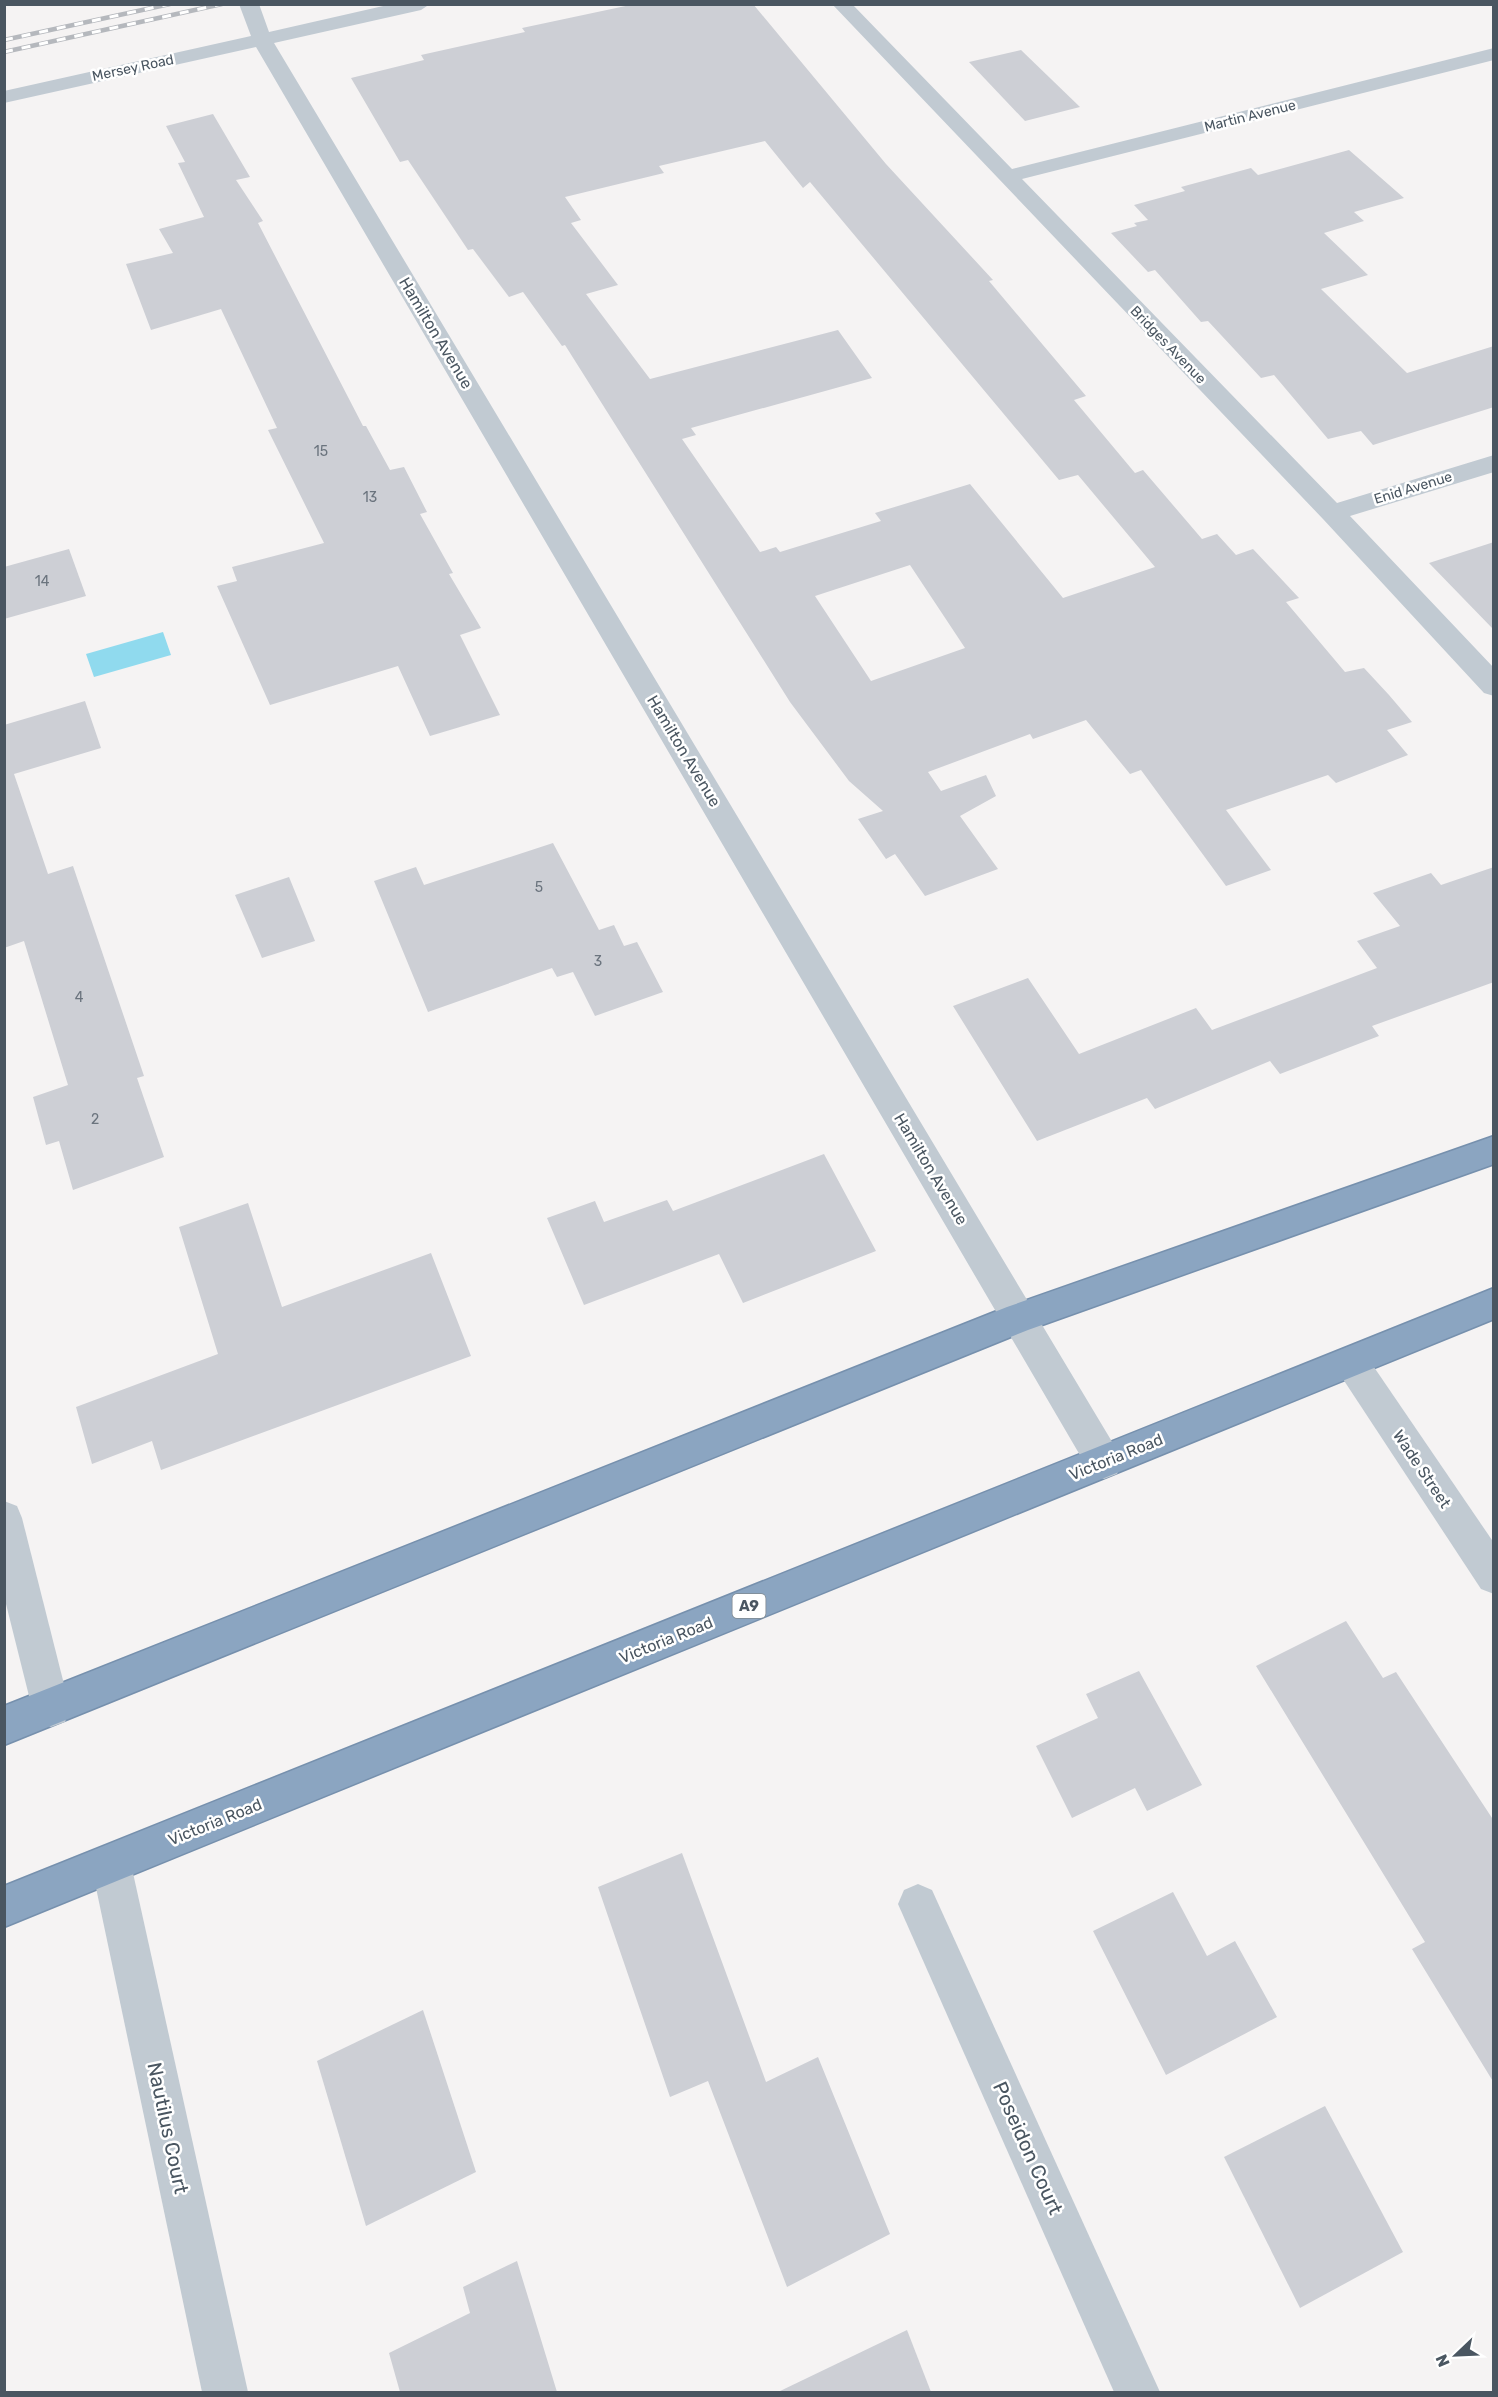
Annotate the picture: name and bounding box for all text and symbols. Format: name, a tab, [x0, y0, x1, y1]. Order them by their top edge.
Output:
street label: Mersey Road	[91, 51, 175, 85]
street label: Martin Avenue	[1203, 96, 1298, 136]
street label: Hamilton Avenue	[395, 274, 477, 392]
street label: Bridges Avenue	[1127, 302, 1210, 388]
house number: 15	[314, 443, 328, 460]
street label: Enid Avenue	[1372, 468, 1454, 508]
house number: 13	[363, 489, 377, 506]
house number: 14	[35, 573, 50, 590]
street label: Hamilton Avenue	[643, 692, 725, 810]
house number: 5	[535, 879, 543, 896]
house number: 3	[594, 953, 602, 970]
house number: 4	[75, 989, 84, 1006]
street label: Hamilton Avenue	[890, 1110, 972, 1228]
house number: 2	[91, 1111, 99, 1128]
street label: Wade Street	[1389, 1426, 1455, 1512]
street label: Victoria Road	[1066, 1430, 1166, 1484]
road number: A9	[732, 1594, 766, 1618]
street label: Victoria Road	[616, 1613, 716, 1667]
street label: Victoria Road	[165, 1795, 265, 1849]
street label: Nautilus Court	[142, 2060, 194, 2196]
street label: Poseidon Court	[988, 2078, 1068, 2218]
north arrow	[1426, 2325, 1486, 2385]
text: N	[1432, 2352, 1454, 2370]

